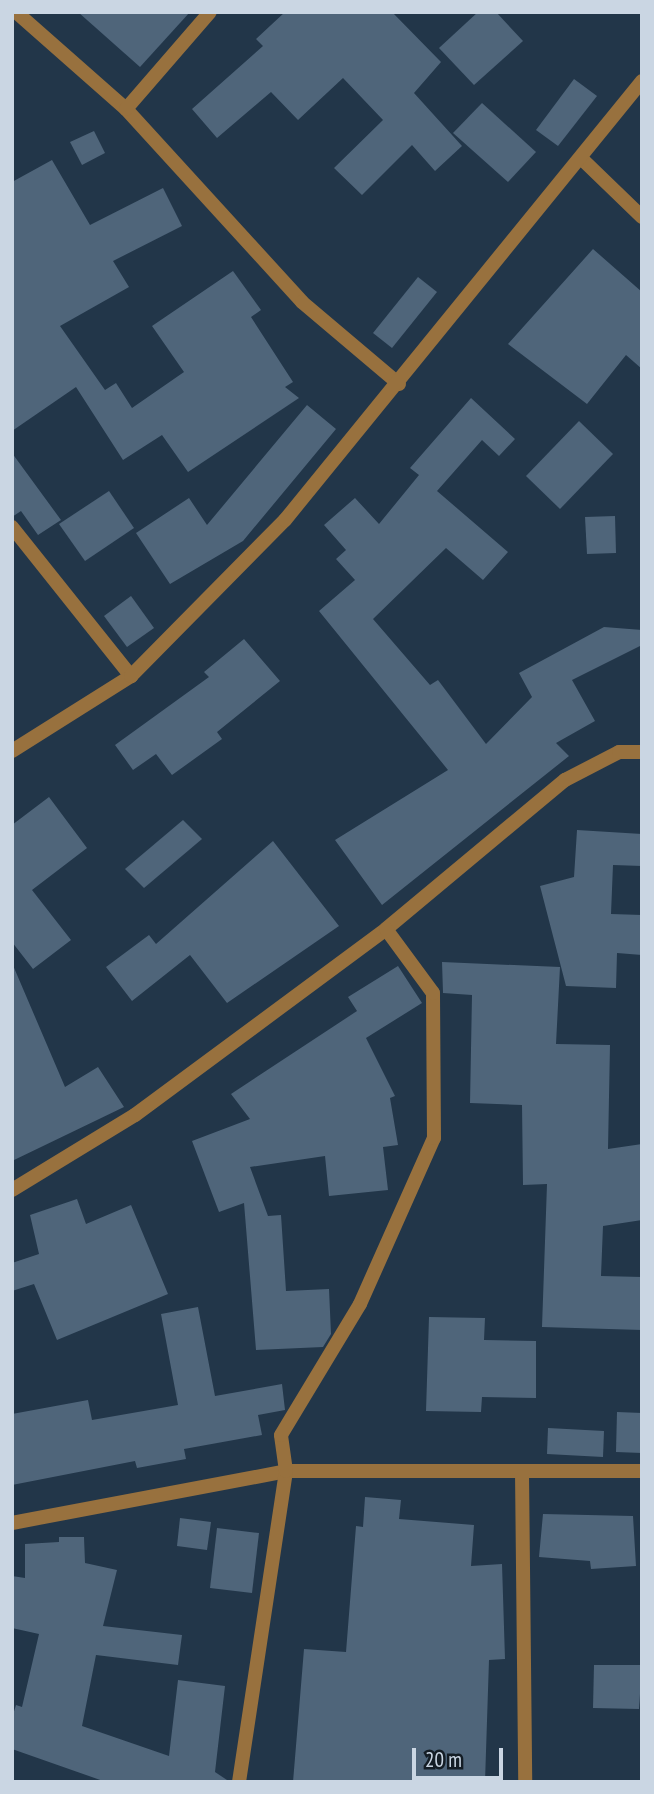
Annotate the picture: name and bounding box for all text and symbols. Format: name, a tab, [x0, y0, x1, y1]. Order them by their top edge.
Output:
scale bar	[416, 1734, 507, 1778]
text: 20 m	[425, 1746, 462, 1773]

